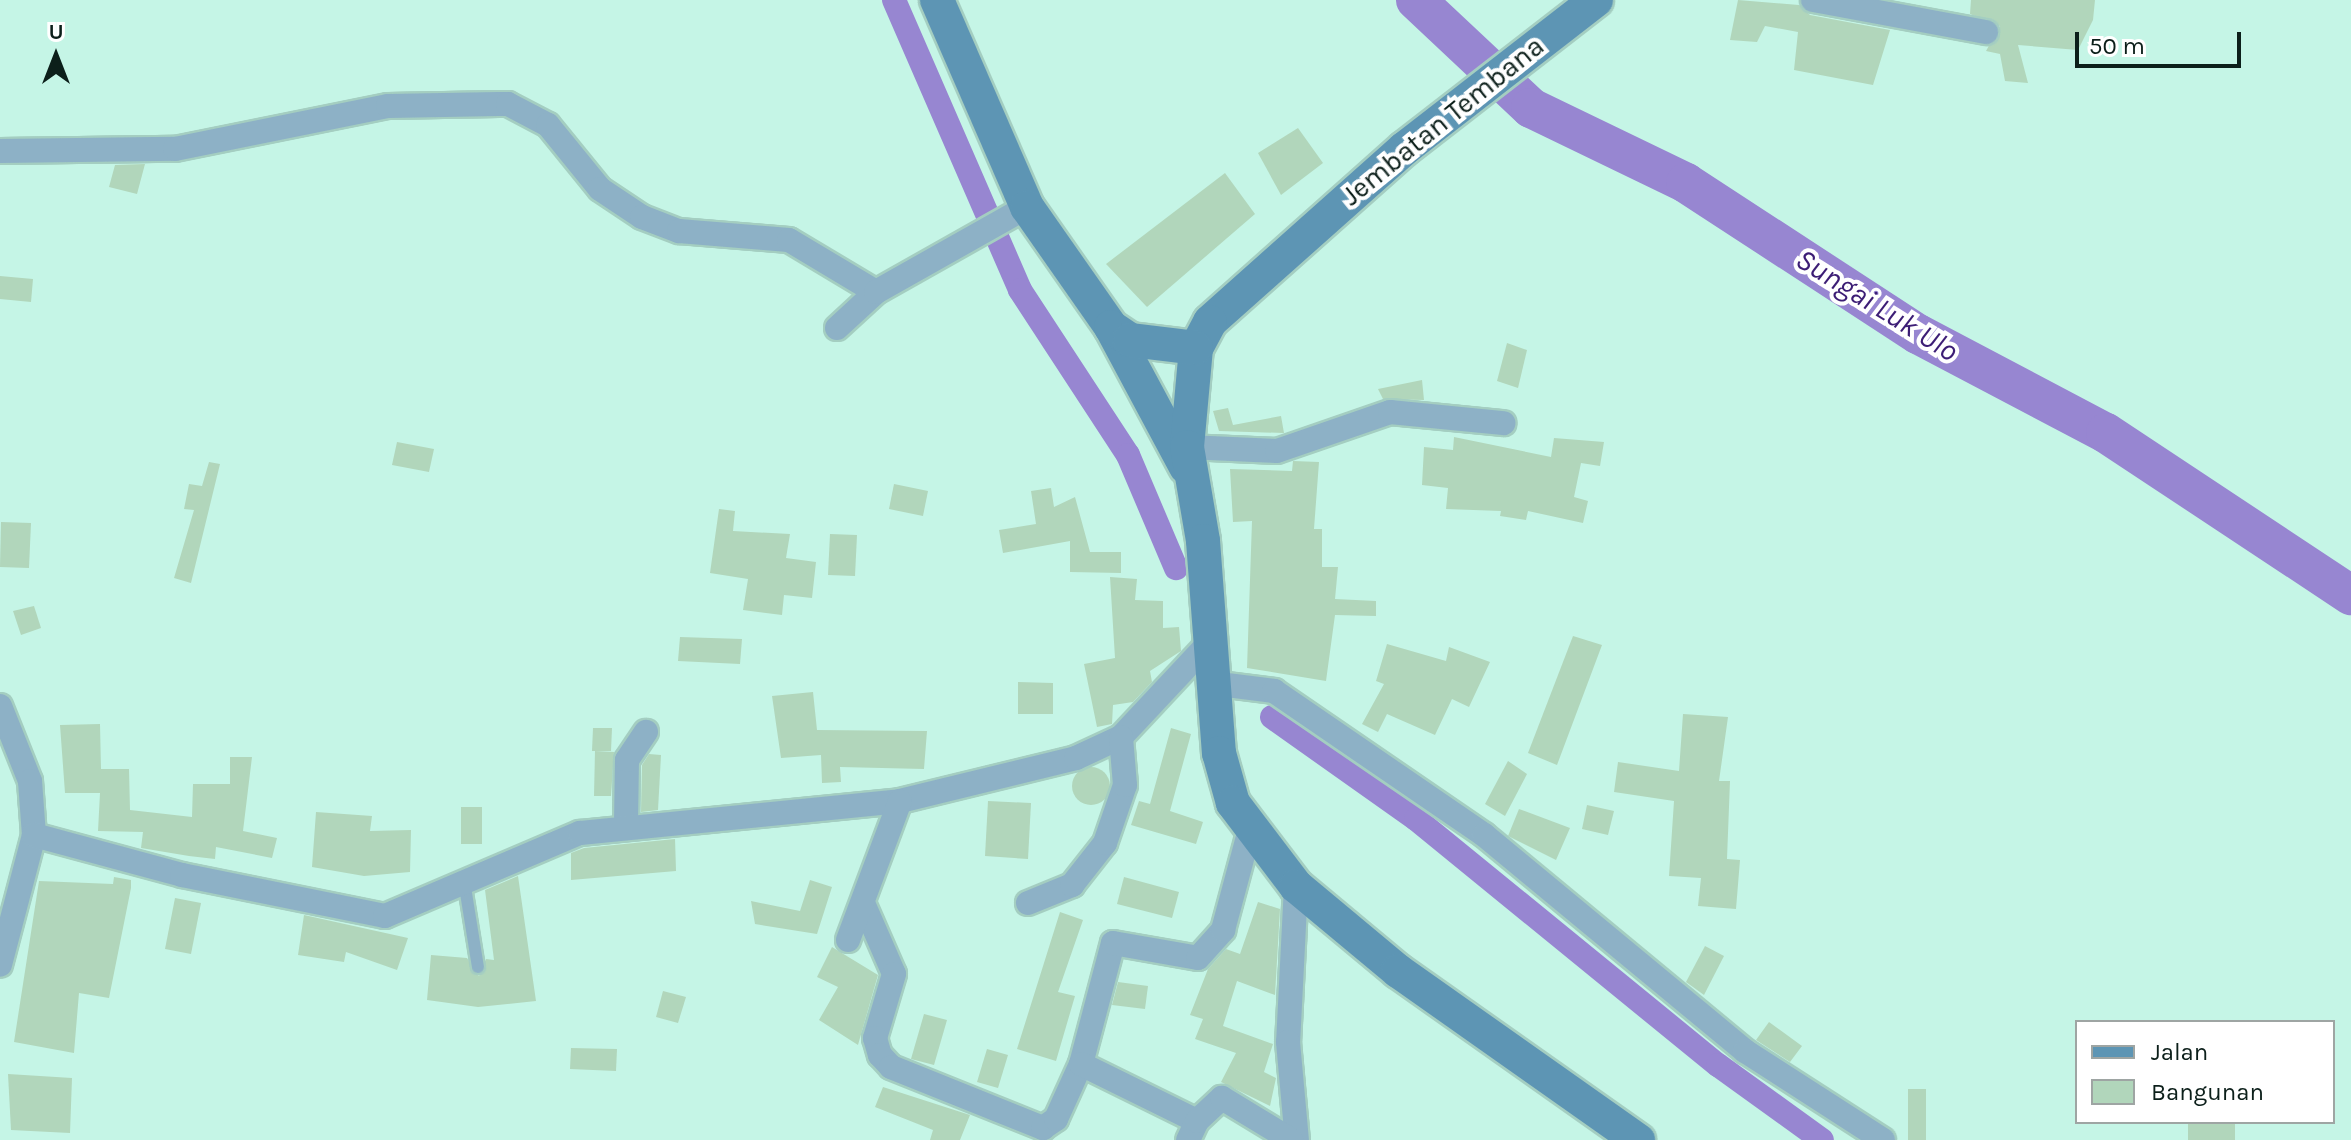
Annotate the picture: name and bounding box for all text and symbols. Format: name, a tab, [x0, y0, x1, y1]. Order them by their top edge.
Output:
north arrow	[16, 16, 96, 96]
scale bar	[2079, 16, 2245, 66]
text: U	[48, 19, 64, 45]
street label: Jembatan Tembana	[1335, 29, 1551, 213]
text: 50 m	[2089, 32, 2145, 60]
water label: Sungai Luk Ulo	[1789, 241, 1965, 369]
legend	[2075, 1020, 2335, 1124]
text: Jalan	[2151, 1038, 2208, 1066]
text: Bangunan	[2151, 1078, 2264, 1106]

